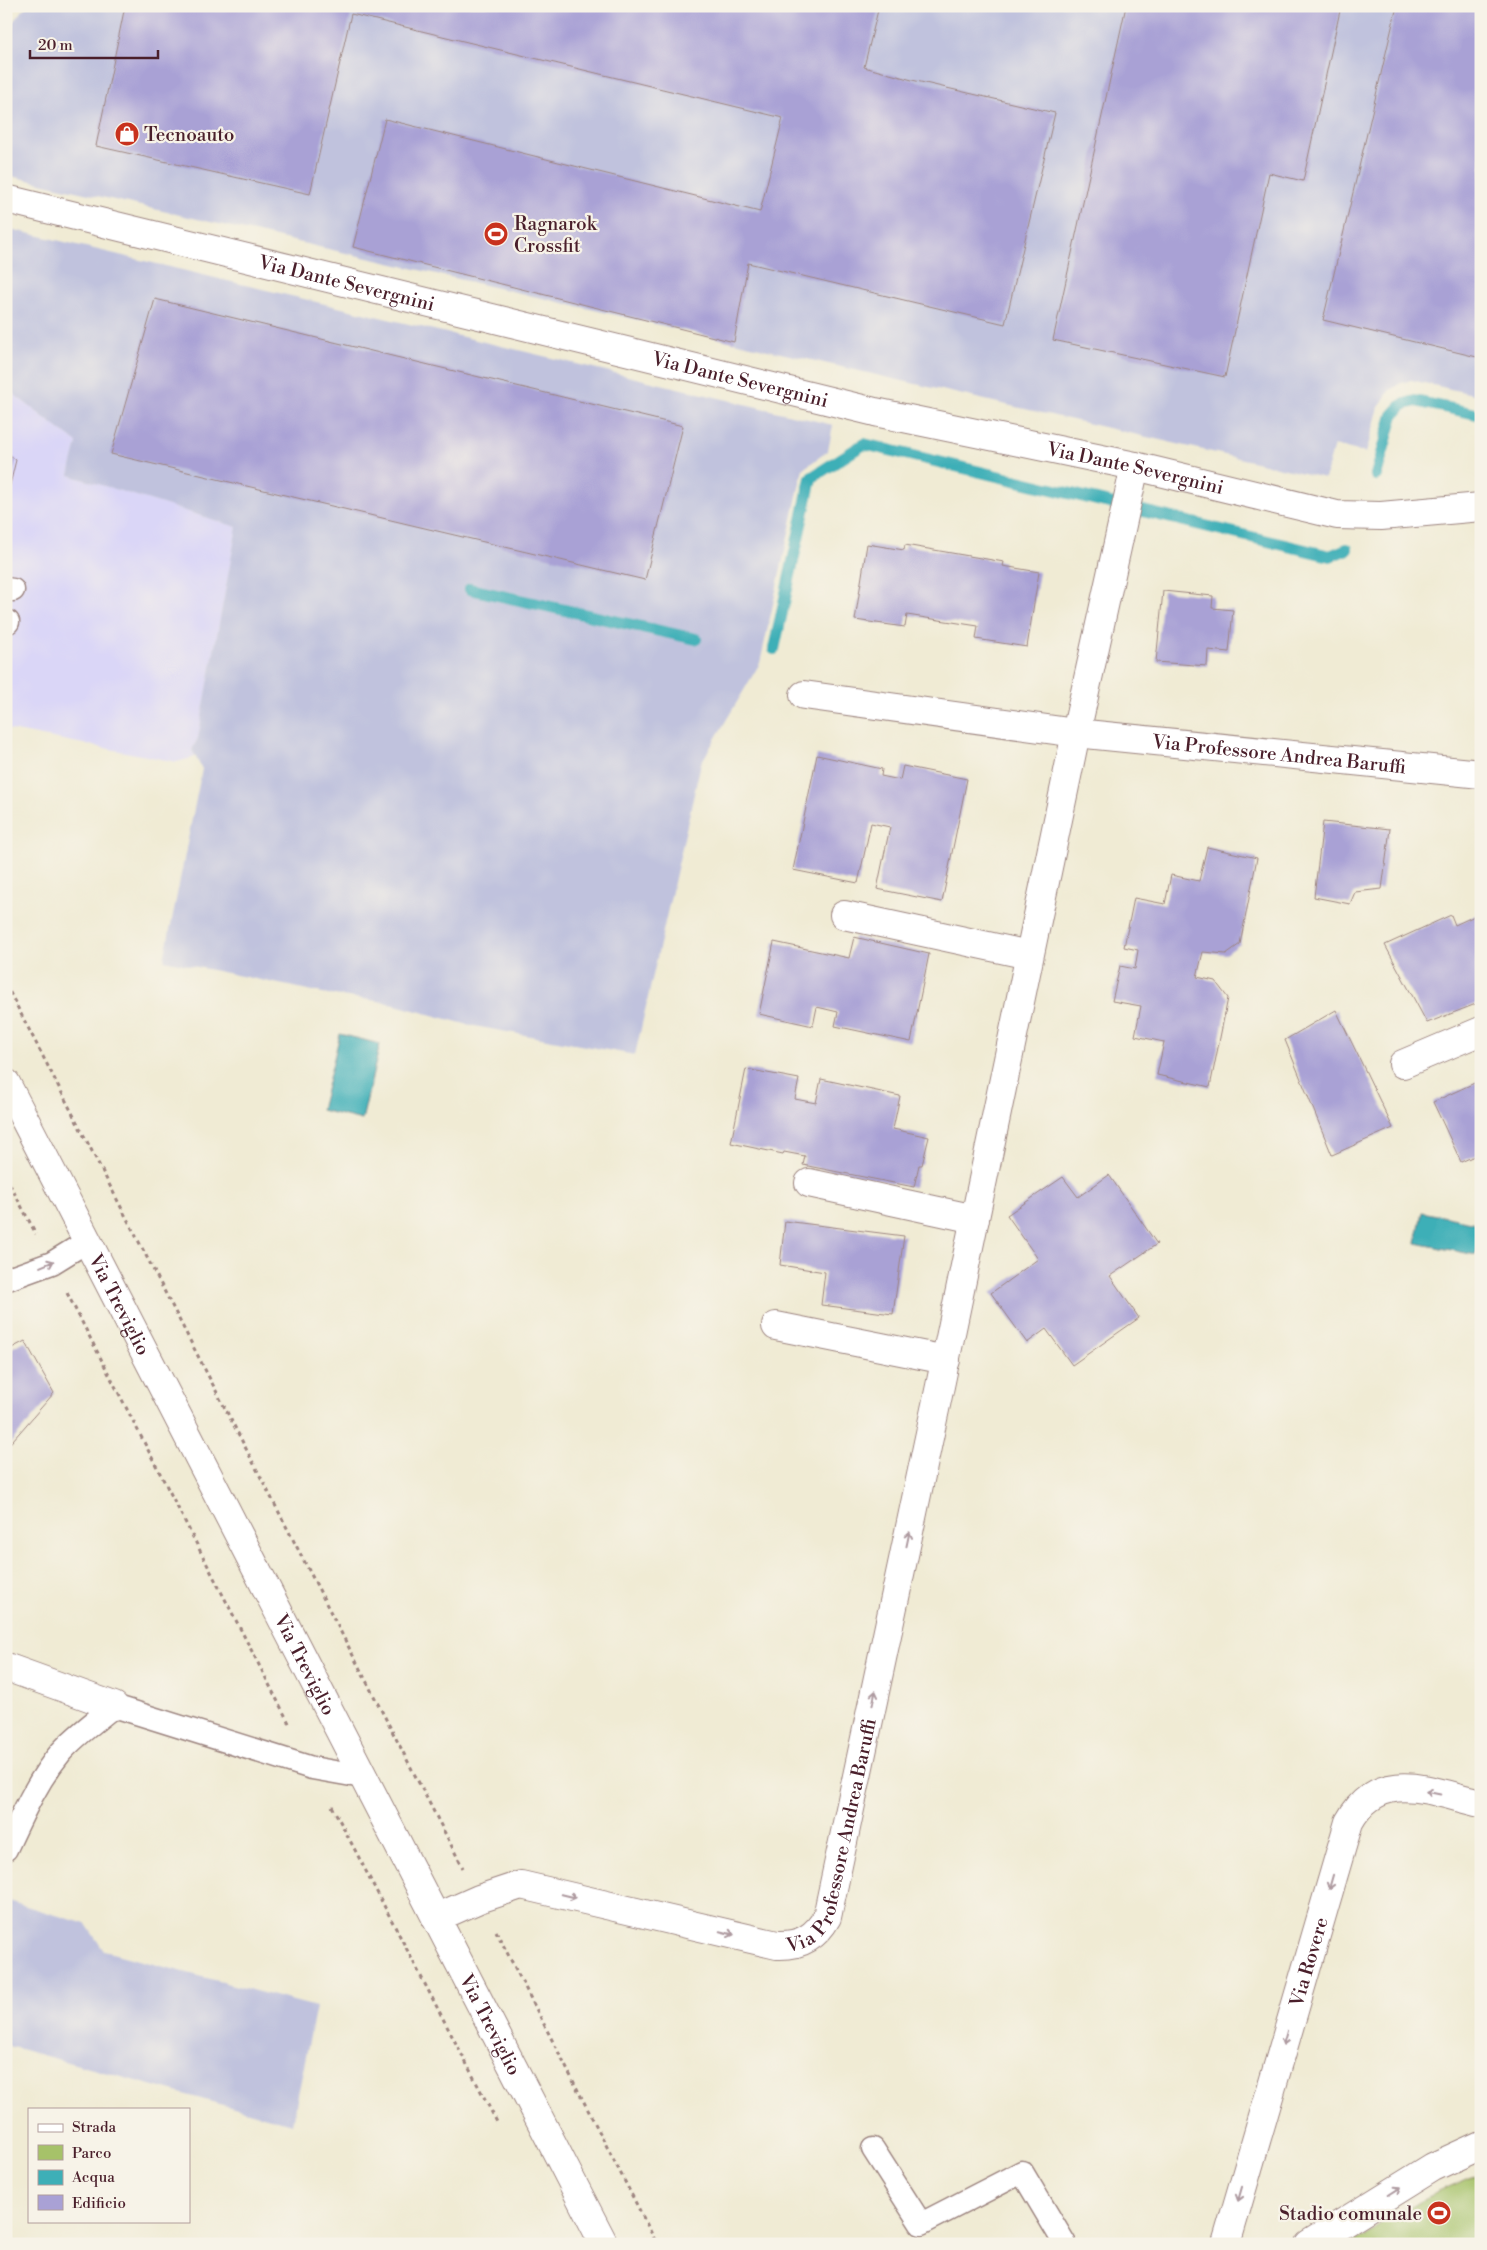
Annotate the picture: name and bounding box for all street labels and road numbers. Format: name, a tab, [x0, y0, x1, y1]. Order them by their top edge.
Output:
street label: Via Dante Severgnini	[255, 250, 437, 317]
street label: Via Dante Severgnini	[649, 347, 831, 413]
street label: Via Dante Severgnini	[1044, 437, 1226, 500]
street label: Via Professore Andrea Baruffi	[1150, 730, 1407, 779]
street label: Via Treviglio	[83, 1249, 155, 1360]
street label: Via Treviglio	[268, 1609, 341, 1720]
street label: Via Professore Andrea Baruffi	[783, 1716, 882, 1958]
street label: Via Rovere	[1285, 1914, 1334, 2011]
street label: Via Treviglio	[454, 1969, 526, 2080]

